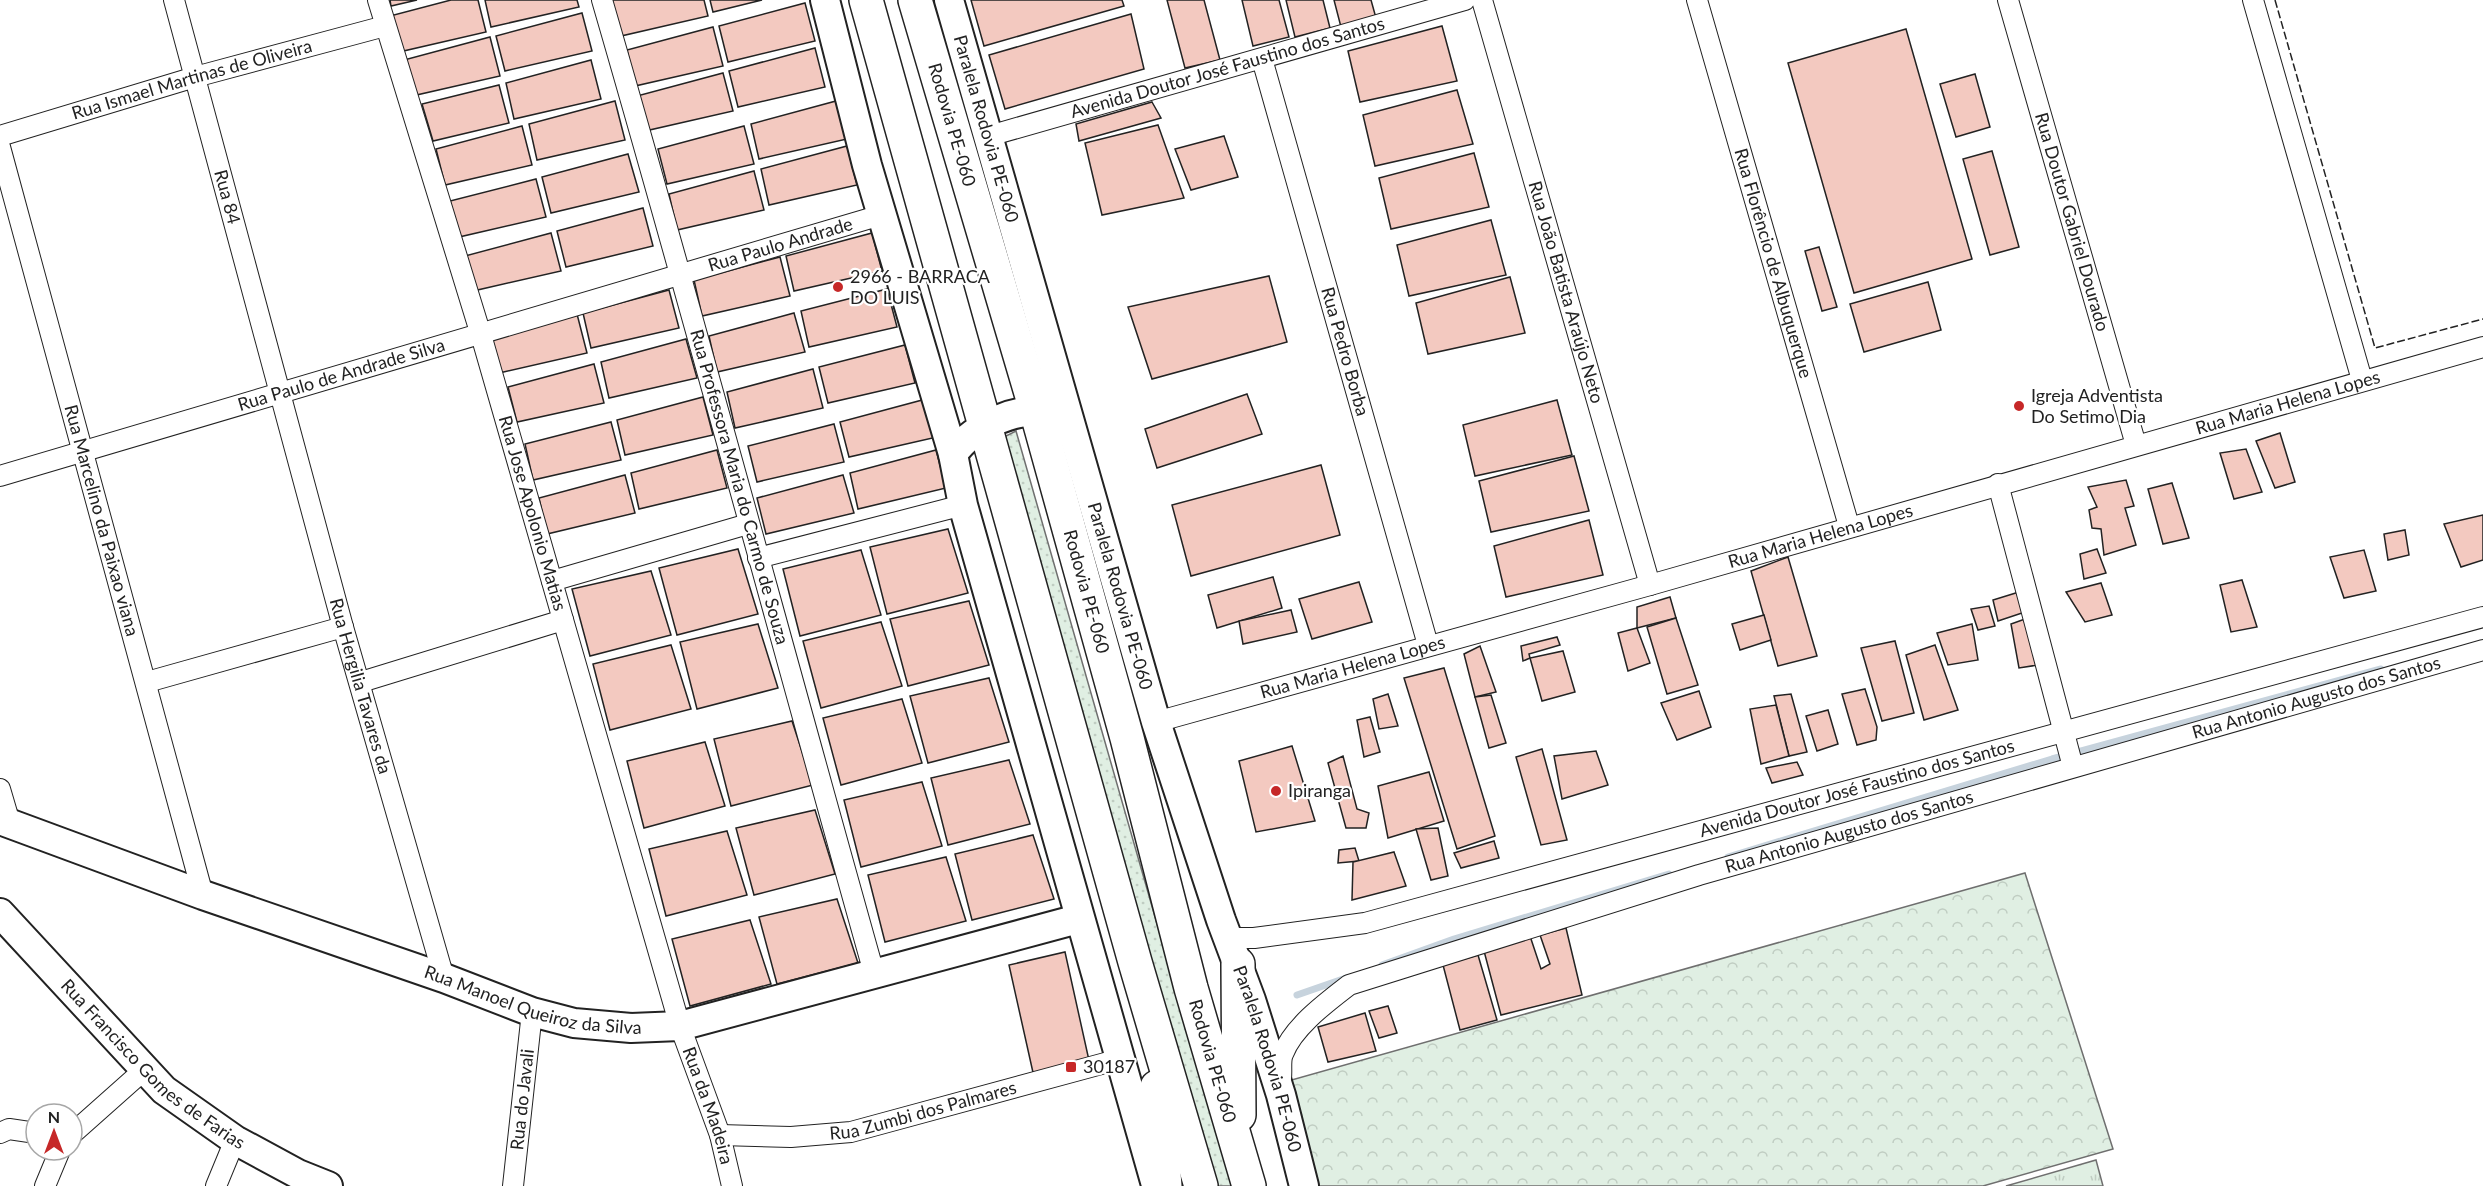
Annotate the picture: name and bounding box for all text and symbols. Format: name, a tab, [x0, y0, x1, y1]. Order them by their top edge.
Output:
street label: Avenida Doutor José Faustino dos Santos	[1068, 12, 1387, 122]
street label: Paralela Rodovia PE-060	[950, 32, 1024, 225]
street label: Rua Ismael Martinas de Oliveira	[69, 34, 314, 124]
street label: Rodovia PE-060	[924, 60, 981, 189]
street label: Rua Doutor Gabriel Dourado	[2031, 110, 2115, 334]
street label: Rua Florêncio de Albuquerque	[1730, 145, 1818, 380]
street label: Rua 84	[210, 167, 246, 226]
street label: Rua João Batista Araújo Neto	[1525, 178, 1609, 406]
street label: Rua Paulo Andrade	[705, 212, 855, 276]
place label: 2966 - BARRACA DO LUIS	[850, 265, 991, 308]
marker: 2966 - BARRACA DO LUIS	[831, 280, 845, 294]
street label: Rua Pedro Borba	[1317, 284, 1375, 418]
street label: Rua Professora Maria do Carmo de Souza	[686, 327, 794, 647]
street label: Rua Paulo de Andrade Silva	[235, 333, 447, 415]
street label: Rua Maria Helena Lopes	[2193, 365, 2383, 439]
place label: Igreja Adventista Do Setimo Dia	[2031, 384, 2163, 427]
marker: Igreja Adventista Do Setimo Dia	[2012, 399, 2026, 413]
street label: Rua Marcelino da Paixao viana	[60, 402, 144, 638]
street label: Rua Jose Apolonio Matias	[495, 413, 572, 613]
street label: Rua Maria Helena Lopes	[1725, 498, 1915, 572]
street label: Paralela Rodovia PE-060	[1084, 499, 1158, 692]
street label: Rodovia PE-060	[1060, 527, 1115, 656]
street label: Rua Hergilia Tavares da	[326, 596, 397, 776]
street label: Rua Maria Helena Lopes	[1257, 630, 1447, 703]
street label: Rua Antonio Augusto dos Santos	[2189, 651, 2443, 743]
street label: Avenida Doutor José Faustino dos Santos	[1697, 734, 2017, 841]
place label: Ipiranga	[1288, 779, 1351, 801]
marker: Ipiranga	[1269, 784, 1283, 798]
street label: Rua Antonio Augusto dos Santos	[1722, 785, 1976, 877]
street label: Rua Manoel Queiroz da Silva	[422, 960, 642, 1038]
street label: Paralela Rodovia PE-060	[1229, 962, 1307, 1154]
street label: Rua Francisco Gomes de Farias	[57, 974, 249, 1153]
street label: Rodovia PE-060	[1185, 996, 1242, 1125]
street label: Rua da Madeira	[679, 1043, 739, 1166]
street label: Rua do Javali	[505, 1048, 538, 1151]
place label: 30187	[1083, 1055, 1135, 1077]
marker: 30187	[1064, 1060, 1078, 1074]
street label: Rua Zumbi dos Palmares	[829, 1076, 1019, 1144]
north arrow	[24, 1102, 84, 1162]
text: N	[48, 1107, 60, 1126]

